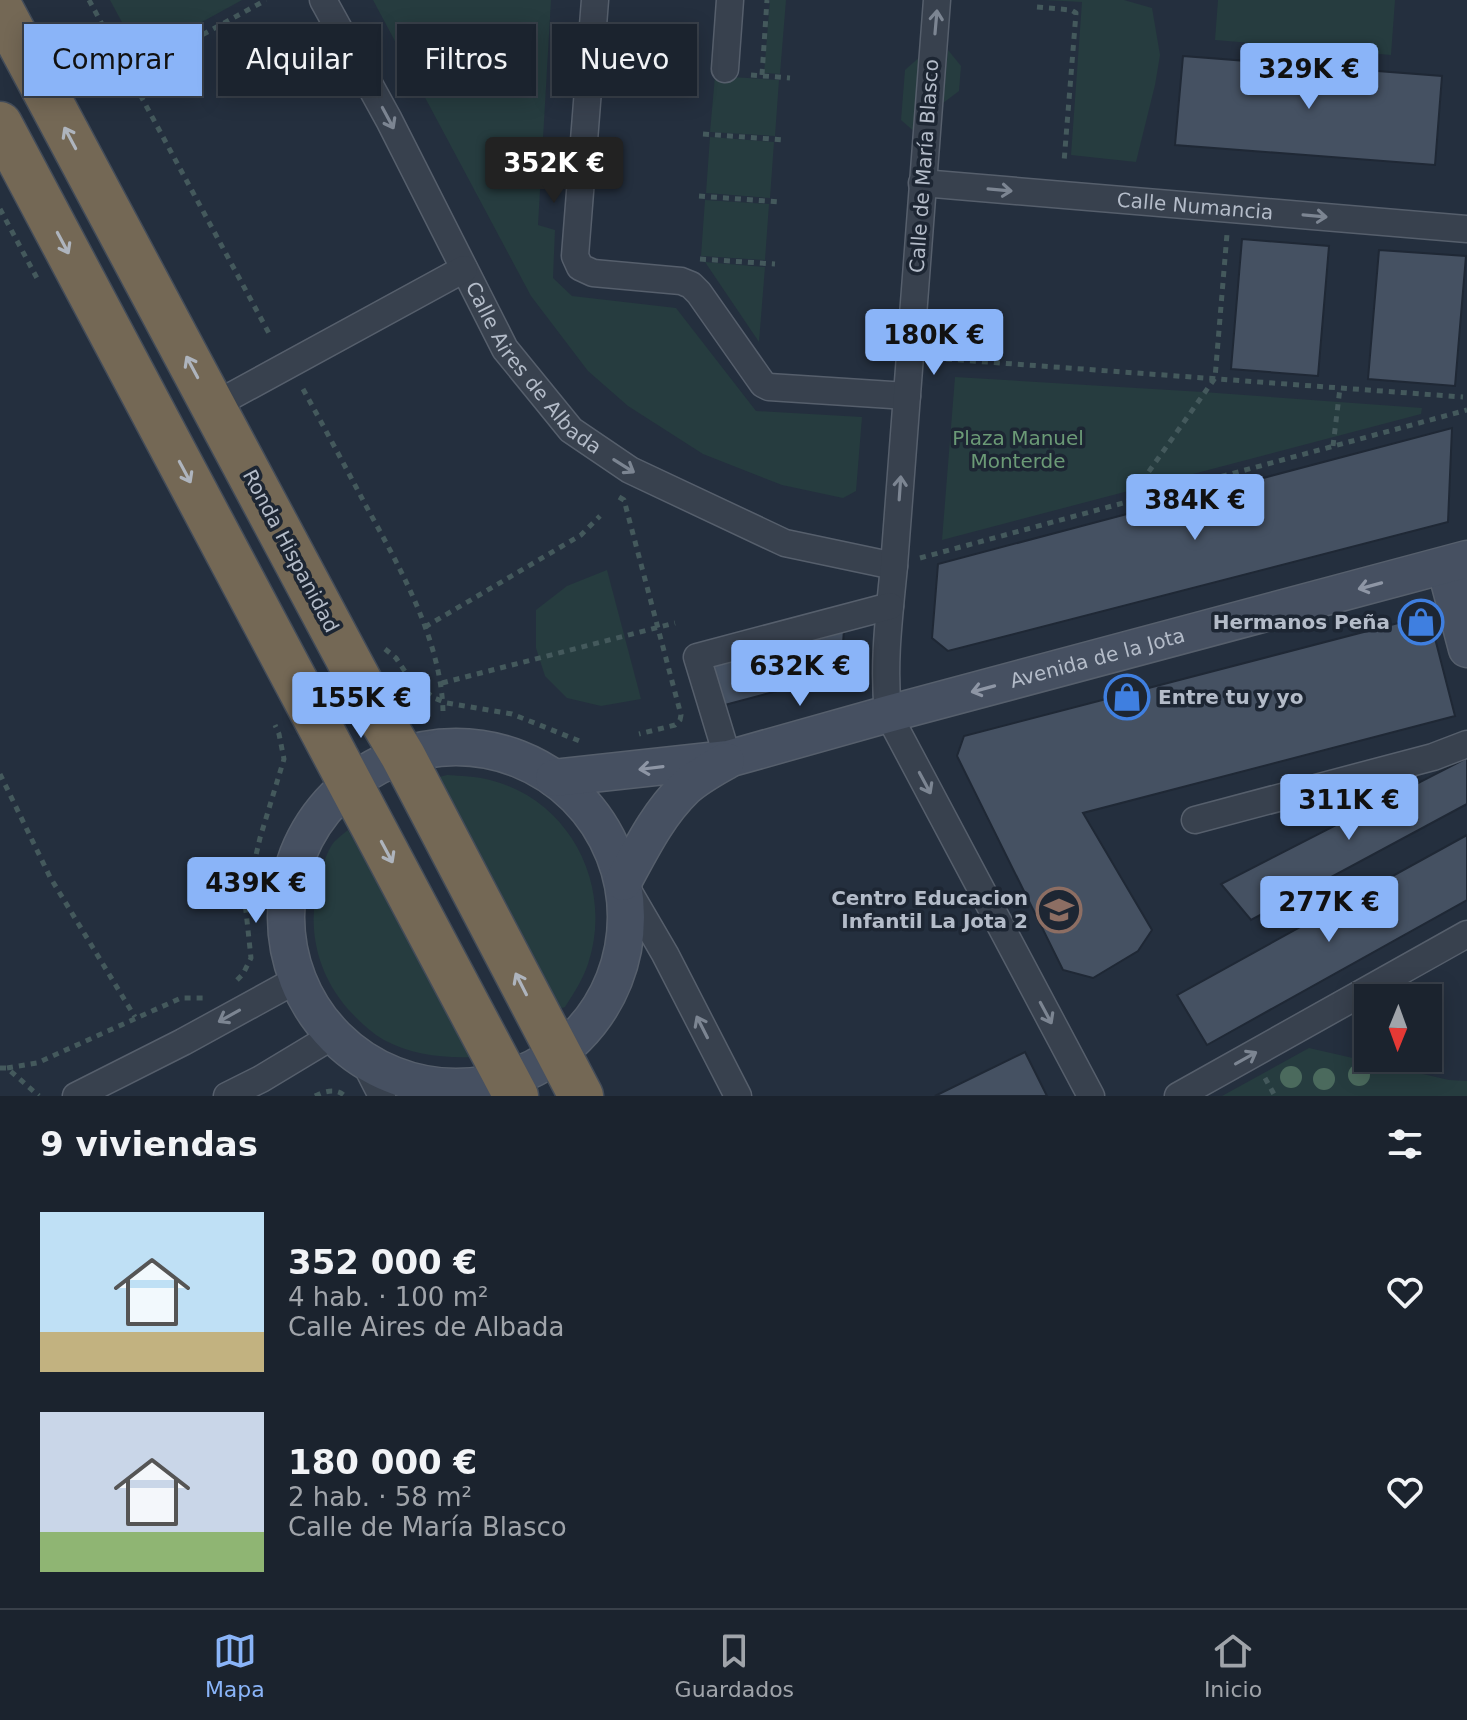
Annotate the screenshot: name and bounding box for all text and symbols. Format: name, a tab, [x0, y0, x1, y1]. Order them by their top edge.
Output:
one-way arrow	[929, 9, 944, 36]
chip: Comprar	[24, 24, 202, 96]
chip: Alquilar	[218, 24, 381, 96]
chip: Filtros	[397, 24, 536, 96]
chip: Nuevo	[552, 24, 697, 96]
pin: 329K €	[1244, 43, 1374, 111]
text: 329K €	[1258, 54, 1360, 84]
street label: Calle de María Blasco	[905, 58, 943, 274]
one-way arrow	[380, 105, 396, 129]
one-way arrow	[61, 126, 77, 150]
pin: 352K €	[489, 137, 619, 205]
text: 352K €	[503, 148, 605, 178]
one-way arrow	[986, 183, 1013, 198]
street label: Calle Numancia	[1116, 187, 1274, 225]
one-way arrow	[1301, 209, 1328, 224]
one-way arrow	[55, 230, 71, 254]
street label: Calle Aires de Albada	[461, 278, 606, 459]
pin: 180K €	[869, 309, 999, 377]
text: 180K €	[883, 320, 985, 350]
one-way arrow	[184, 355, 200, 379]
park label: Plaza Manuel Monterde	[952, 426, 1084, 473]
one-way arrow	[612, 458, 635, 474]
one-way arrow	[177, 460, 193, 484]
street label: Ronda Hispanidad	[238, 465, 344, 637]
pin: 384K €	[1130, 474, 1260, 542]
one-way arrow	[893, 475, 908, 502]
text: 384K €	[1144, 485, 1246, 515]
one-way arrow	[1357, 580, 1383, 595]
shop icon: Hermanos Peña	[1397, 598, 1445, 646]
place label: Hermanos Peña	[1213, 610, 1390, 634]
street label: Avenida de la Jota	[1007, 623, 1187, 693]
pin: 632K €	[735, 640, 865, 708]
text: 632K €	[749, 651, 851, 681]
pin: 155K €	[296, 672, 426, 740]
shop icon: Entre tu y yo	[1103, 673, 1151, 721]
text: 155K €	[310, 683, 412, 713]
one-way arrow	[971, 683, 997, 698]
place label: Entre tu y yo	[1158, 685, 1303, 709]
one-way arrow	[639, 761, 664, 776]
one-way arrow	[917, 771, 933, 795]
pin: 311K €	[1284, 774, 1414, 842]
text: 311K €	[1298, 785, 1400, 815]
one-way arrow	[379, 840, 395, 864]
pin: 439K €	[191, 857, 321, 925]
text: 439K €	[205, 868, 307, 898]
pin: 277K €	[1264, 876, 1394, 944]
place label: Centro Educacion Infantil La Jota 2	[831, 886, 1028, 933]
school or university icon: Centro Educacion Infantil La Jota 2	[1035, 886, 1083, 934]
text: 277K €	[1278, 887, 1380, 917]
one-way arrow	[513, 972, 529, 996]
north arrow	[1354, 984, 1442, 1072]
map controls	[1354, 984, 1442, 1072]
one-way arrow	[1039, 1001, 1055, 1025]
one-way arrow	[217, 1009, 241, 1024]
one-way arrow	[694, 1015, 709, 1039]
one-way arrow	[1233, 1050, 1257, 1065]
icon: filters	[1383, 1122, 1427, 1166]
text: 9 viviendas	[40, 1124, 258, 1164]
text: 352 000 €	[288, 1242, 477, 1282]
icon: home	[104, 1244, 200, 1340]
icon: heart	[1383, 1270, 1427, 1314]
text: 4 hab. · 100 m²	[288, 1282, 488, 1312]
text: Calle Aires de Albada	[288, 1312, 564, 1342]
text: 180 000 €	[288, 1442, 477, 1482]
icon: home	[104, 1444, 200, 1540]
icon: heart	[1383, 1470, 1427, 1514]
text: 2 hab. · 58 m²	[288, 1482, 472, 1512]
text: Calle de María Blasco	[288, 1512, 567, 1542]
tab: Mapa	[205, 1629, 265, 1702]
tab: Guardados	[675, 1629, 794, 1702]
tab: Inicio	[1204, 1629, 1262, 1702]

